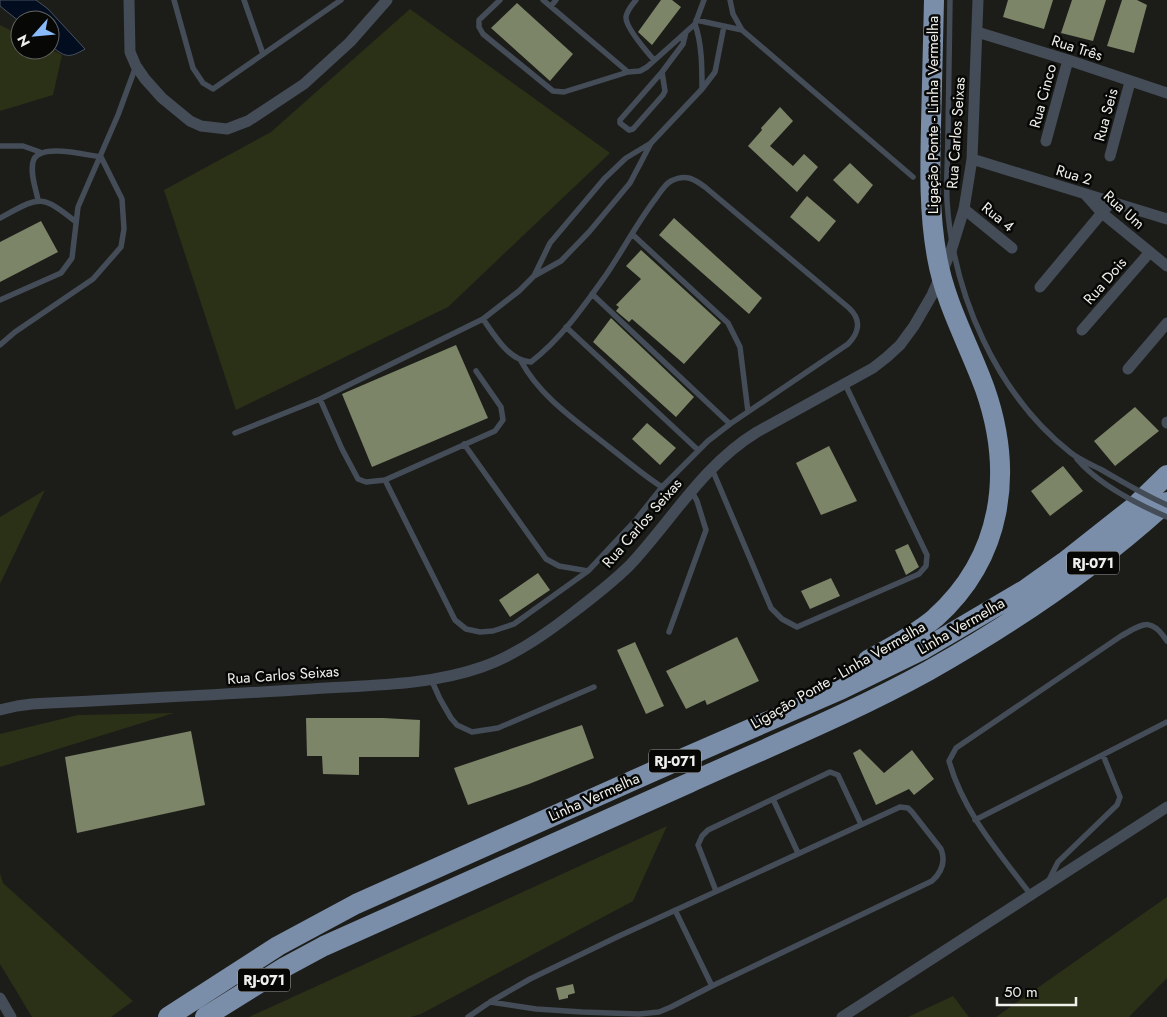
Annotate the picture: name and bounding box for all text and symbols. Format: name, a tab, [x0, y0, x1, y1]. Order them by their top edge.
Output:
north arrow	[10, 10, 60, 60]
street label: Ligação Ponte - Linha Vermelha	[922, 16, 944, 214]
street label: Rua Três	[1049, 29, 1105, 67]
text: N	[12, 31, 35, 50]
street label: Rua Cinco	[1024, 62, 1062, 130]
street label: Rua Carlos Seixas	[941, 76, 971, 190]
street label: Rua Seis	[1088, 86, 1124, 144]
street label: Rua 2	[1053, 159, 1095, 191]
street label: Rua Um	[1098, 185, 1150, 235]
street label: Rua 4	[977, 197, 1019, 237]
street label: Rua Dois	[1078, 253, 1132, 309]
street label: Rua Carlos Seixas	[597, 473, 687, 573]
road number: RJ-071	[1067, 552, 1119, 574]
street label: Linha Vermelha	[913, 592, 1009, 660]
street label: Ligação Ponte - Linha Vermelha	[747, 616, 929, 734]
street label: Rua Carlos Seixas	[226, 660, 340, 690]
road number: RJ-071	[649, 749, 701, 772]
street label: Linha Vermelha	[545, 767, 643, 827]
road number: RJ-071	[238, 968, 290, 992]
scale bar	[997, 974, 1076, 1006]
text: 50 m	[1004, 981, 1038, 1003]

